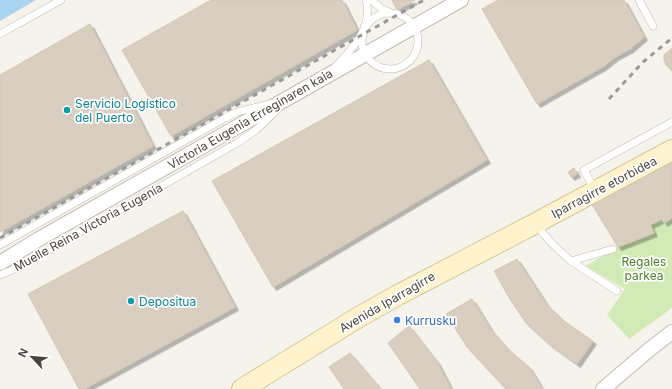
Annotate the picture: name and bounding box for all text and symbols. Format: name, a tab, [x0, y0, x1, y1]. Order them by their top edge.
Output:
street label: Victoria Eugenia Erreginaren kaia	[165, 66, 335, 172]
place label: Servicio Logístico del Puerto	[75, 96, 176, 125]
marker: Servicio Logístico del Puerto	[62, 105, 72, 115]
street label: Iparragirre etorbidea	[549, 153, 659, 221]
street label: Muelle Reina Victoria Eugenia	[11, 180, 165, 274]
park label: Regales parkea	[622, 254, 666, 283]
street label: Avenida Iparragirre	[336, 268, 438, 336]
place label: Depositua	[139, 294, 196, 309]
marker: Depositua	[126, 296, 136, 306]
place label: Kurrusku	[405, 313, 456, 328]
marker: Kurrusku	[392, 315, 402, 325]
north arrow	[12, 337, 52, 377]
text: N	[15, 346, 31, 359]

